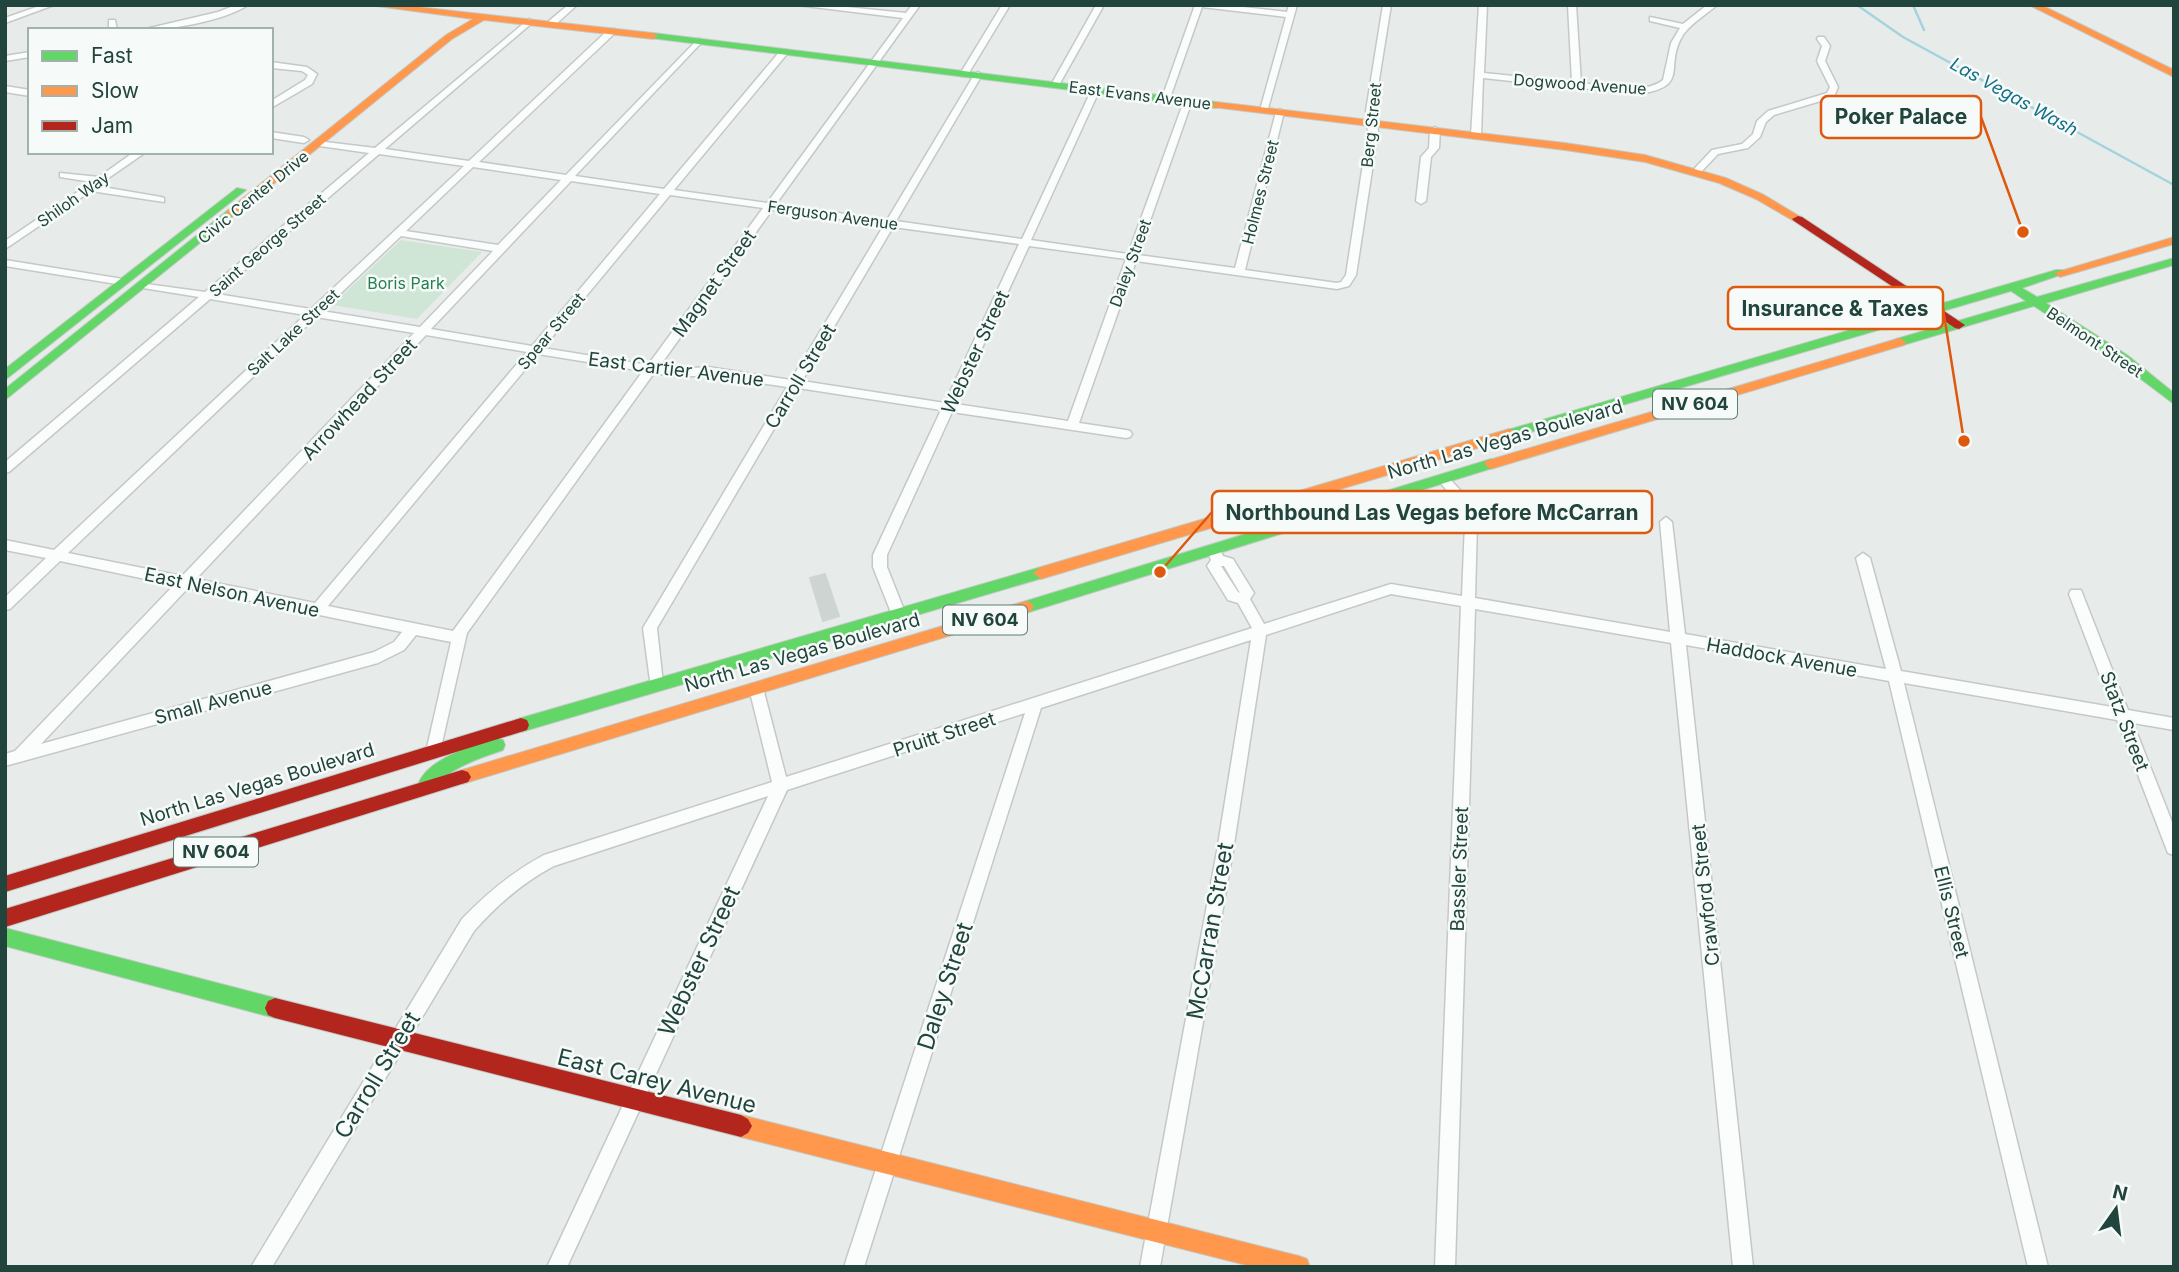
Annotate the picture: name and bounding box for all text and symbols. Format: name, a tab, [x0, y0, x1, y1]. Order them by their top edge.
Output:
legend	[28, 28, 273, 154]
text: Fast	[91, 43, 133, 68]
water label: Las Vegas Wash	[1947, 53, 2082, 140]
street label: Dogwood Avenue	[1513, 69, 1647, 99]
street label: East Evans Avenue	[1068, 76, 1212, 114]
text: Slow	[91, 78, 139, 103]
street label: Berg Street	[1357, 82, 1385, 168]
callout: Poker Palace	[1821, 96, 1981, 138]
text: Poker Palace	[1835, 104, 1967, 129]
text: Jam	[91, 113, 133, 138]
street label: Holmes Street	[1237, 138, 1283, 246]
street label: Civic Center Drive	[193, 146, 313, 248]
street label: Shiloh Way	[33, 167, 113, 231]
street label: Saint George Street	[205, 189, 329, 301]
street label: Ferguson Avenue	[767, 196, 899, 234]
street label: Daley Street	[1105, 216, 1155, 310]
street label: Magnet Street	[668, 225, 761, 341]
park label: Boris Park	[367, 273, 445, 293]
street label: Salt Lake Street	[243, 284, 343, 380]
street label: Webster Street	[937, 287, 1014, 418]
callout: Insurance & Taxes	[1728, 287, 1943, 329]
street label: Spear Street	[513, 288, 589, 374]
text: Insurance & Taxes	[1742, 296, 1928, 321]
street label: Belmont Street	[2043, 302, 2147, 382]
street label: Carroll Street	[760, 320, 841, 433]
street label: Arrowhead Street	[297, 334, 422, 465]
street label: East Cartier Avenue	[587, 347, 765, 392]
road number: NV 604	[1653, 390, 1737, 418]
street label: North Las Vegas Boulevard	[1385, 395, 1625, 484]
callout: Northbound Las Vegas before McCarran	[1212, 491, 1652, 533]
text: Northbound Las Vegas before McCarran	[1226, 500, 1638, 525]
street label: East Nelson Avenue	[142, 563, 322, 622]
road number: NV 604	[943, 606, 1027, 634]
street label: North Las Vegas Boulevard	[682, 608, 922, 697]
street label: Haddock Avenue	[1705, 633, 1859, 682]
street label: Statz Street	[2095, 668, 2154, 774]
street label: Small Avenue	[152, 676, 274, 729]
street label: Pruitt Street	[890, 707, 998, 762]
street label: North Las Vegas Boulevard	[137, 738, 377, 831]
street label: Bassler Street	[1446, 806, 1473, 932]
street label: Crawford Street	[1687, 823, 1724, 967]
road number: NV 604	[174, 838, 258, 866]
street label: McCarran Street	[1181, 840, 1239, 1022]
street label: Ellis Street	[1929, 864, 1974, 961]
street label: Webster Street	[652, 881, 746, 1040]
street label: Daley Street	[911, 918, 979, 1053]
street label: Carroll Street	[328, 1006, 426, 1144]
street label: East Carey Avenue	[555, 1043, 759, 1119]
north arrow	[2081, 1174, 2151, 1244]
text: N	[2110, 1180, 2130, 1206]

